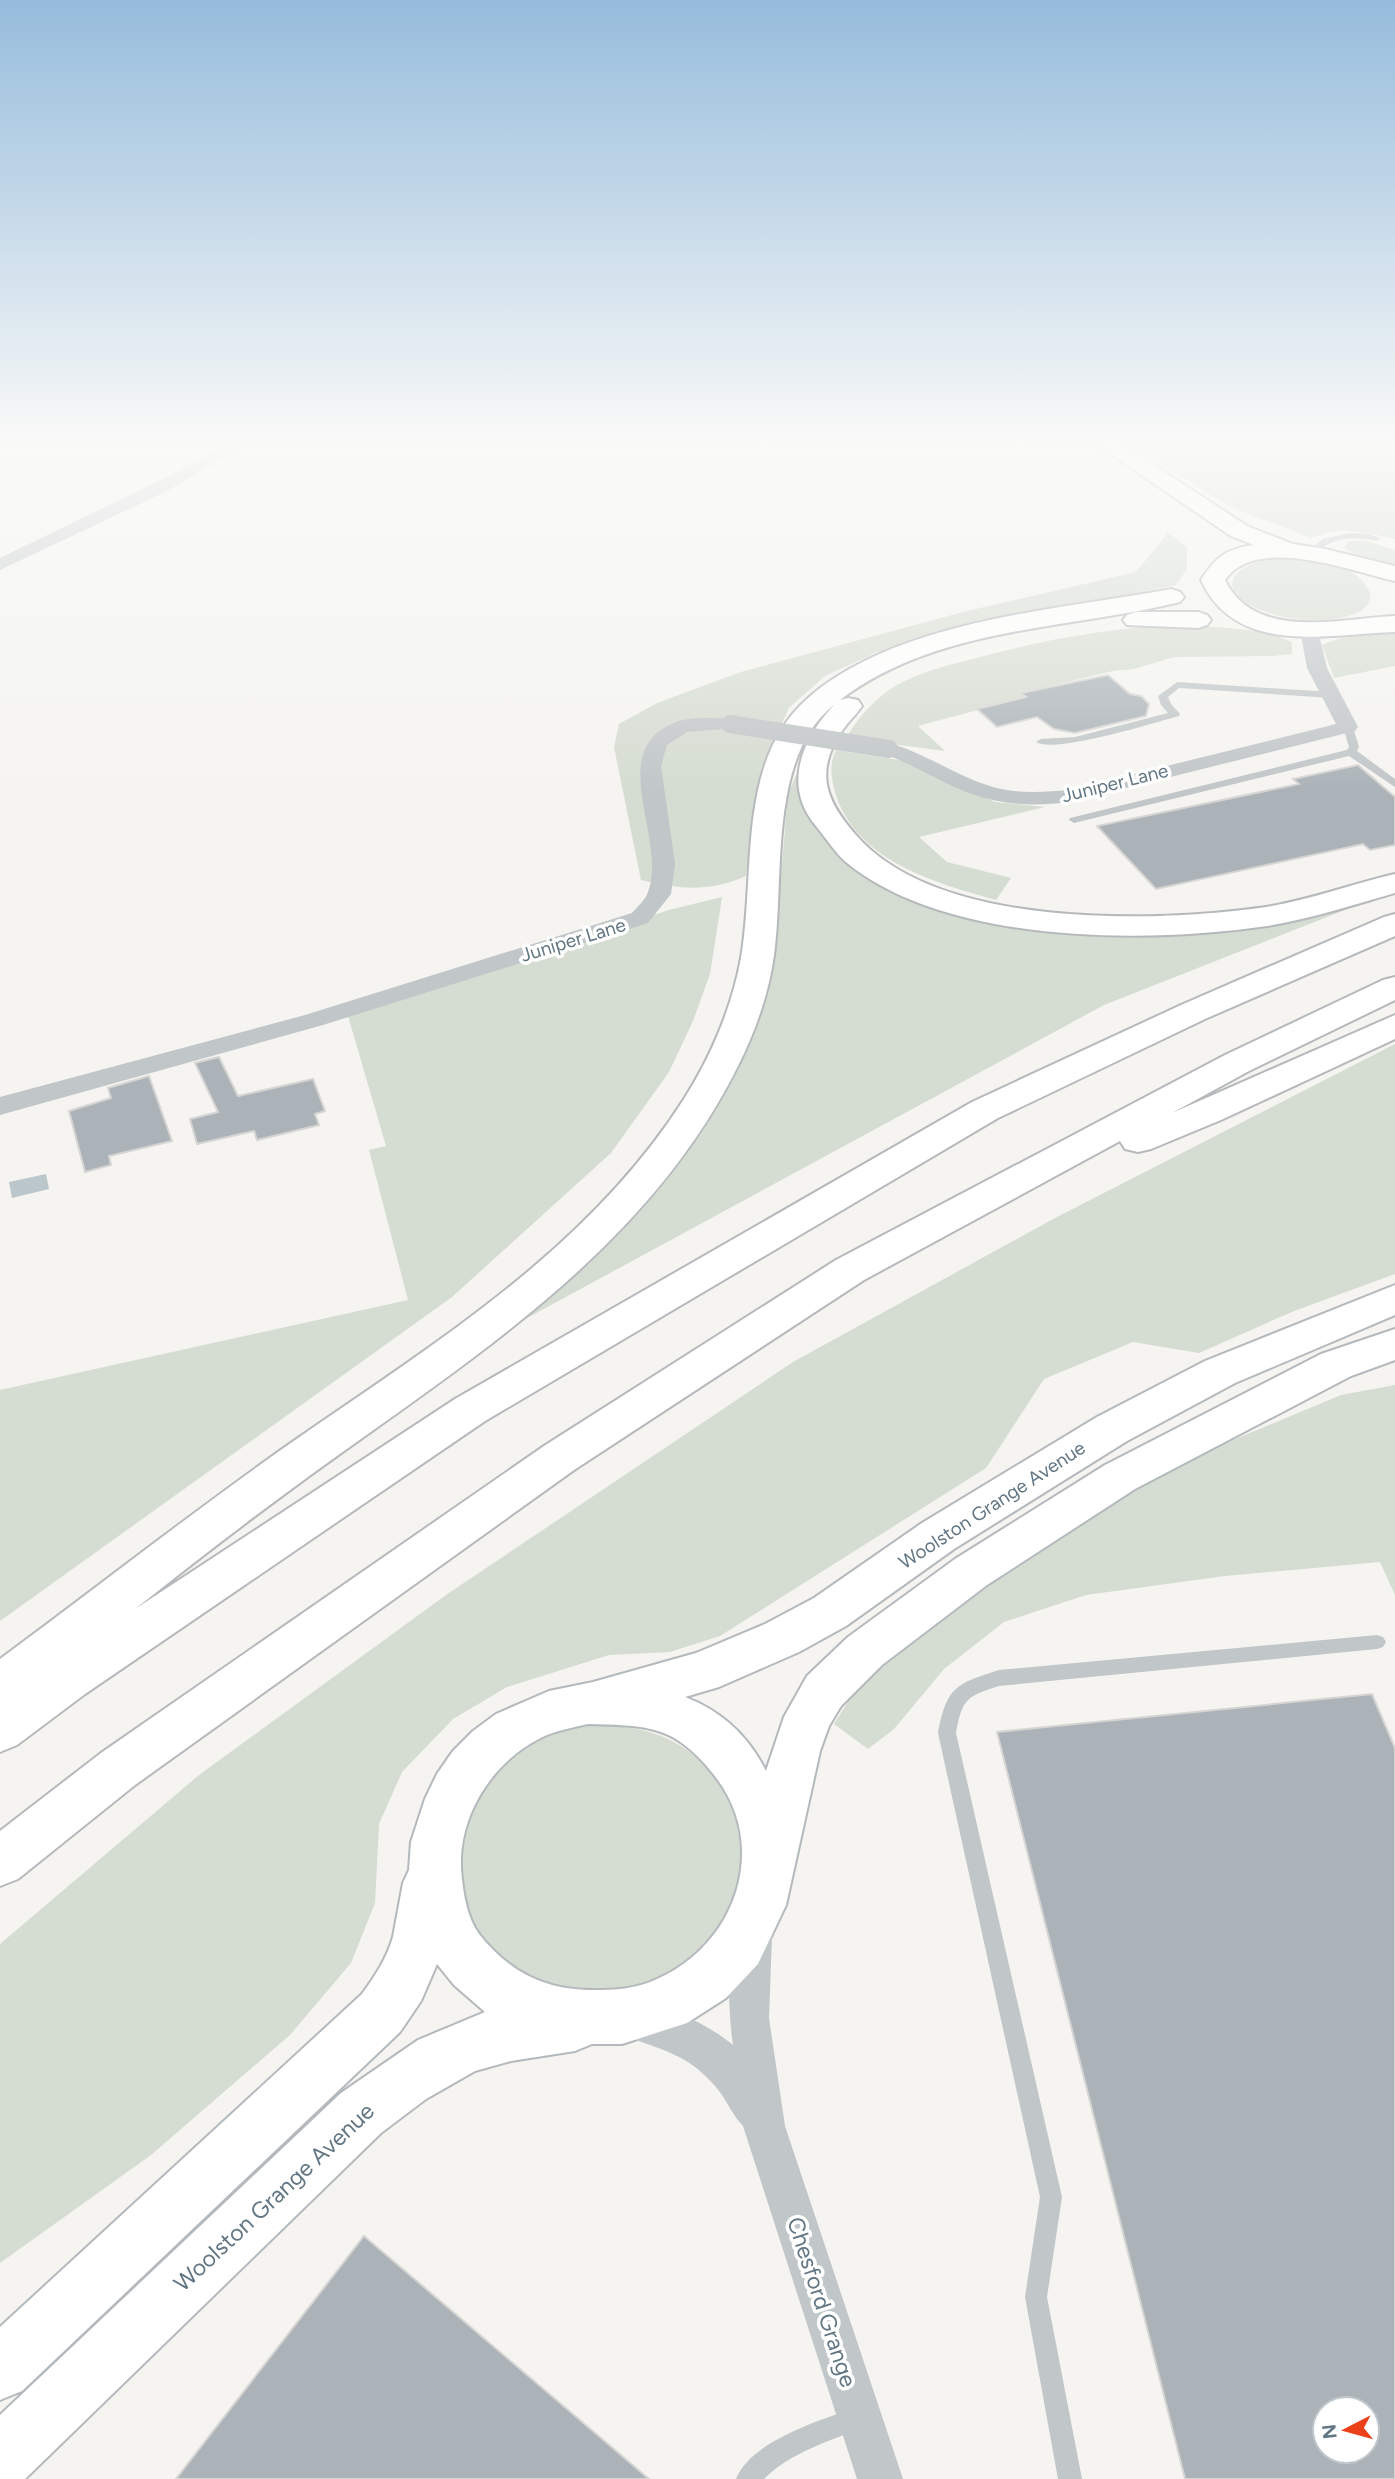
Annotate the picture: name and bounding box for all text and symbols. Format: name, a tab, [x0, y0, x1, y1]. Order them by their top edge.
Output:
street label: Juniper Lane	[1059, 759, 1171, 807]
street label: Juniper Lane	[518, 913, 628, 967]
street label: Woolston Grange Avenue	[894, 1436, 1090, 1574]
street label: Woolston Grange Avenue	[168, 2097, 380, 2297]
street label: Chesford Grange	[781, 2213, 863, 2391]
north arrow	[1311, 2395, 1381, 2465]
text: N	[1317, 2423, 1342, 2440]

